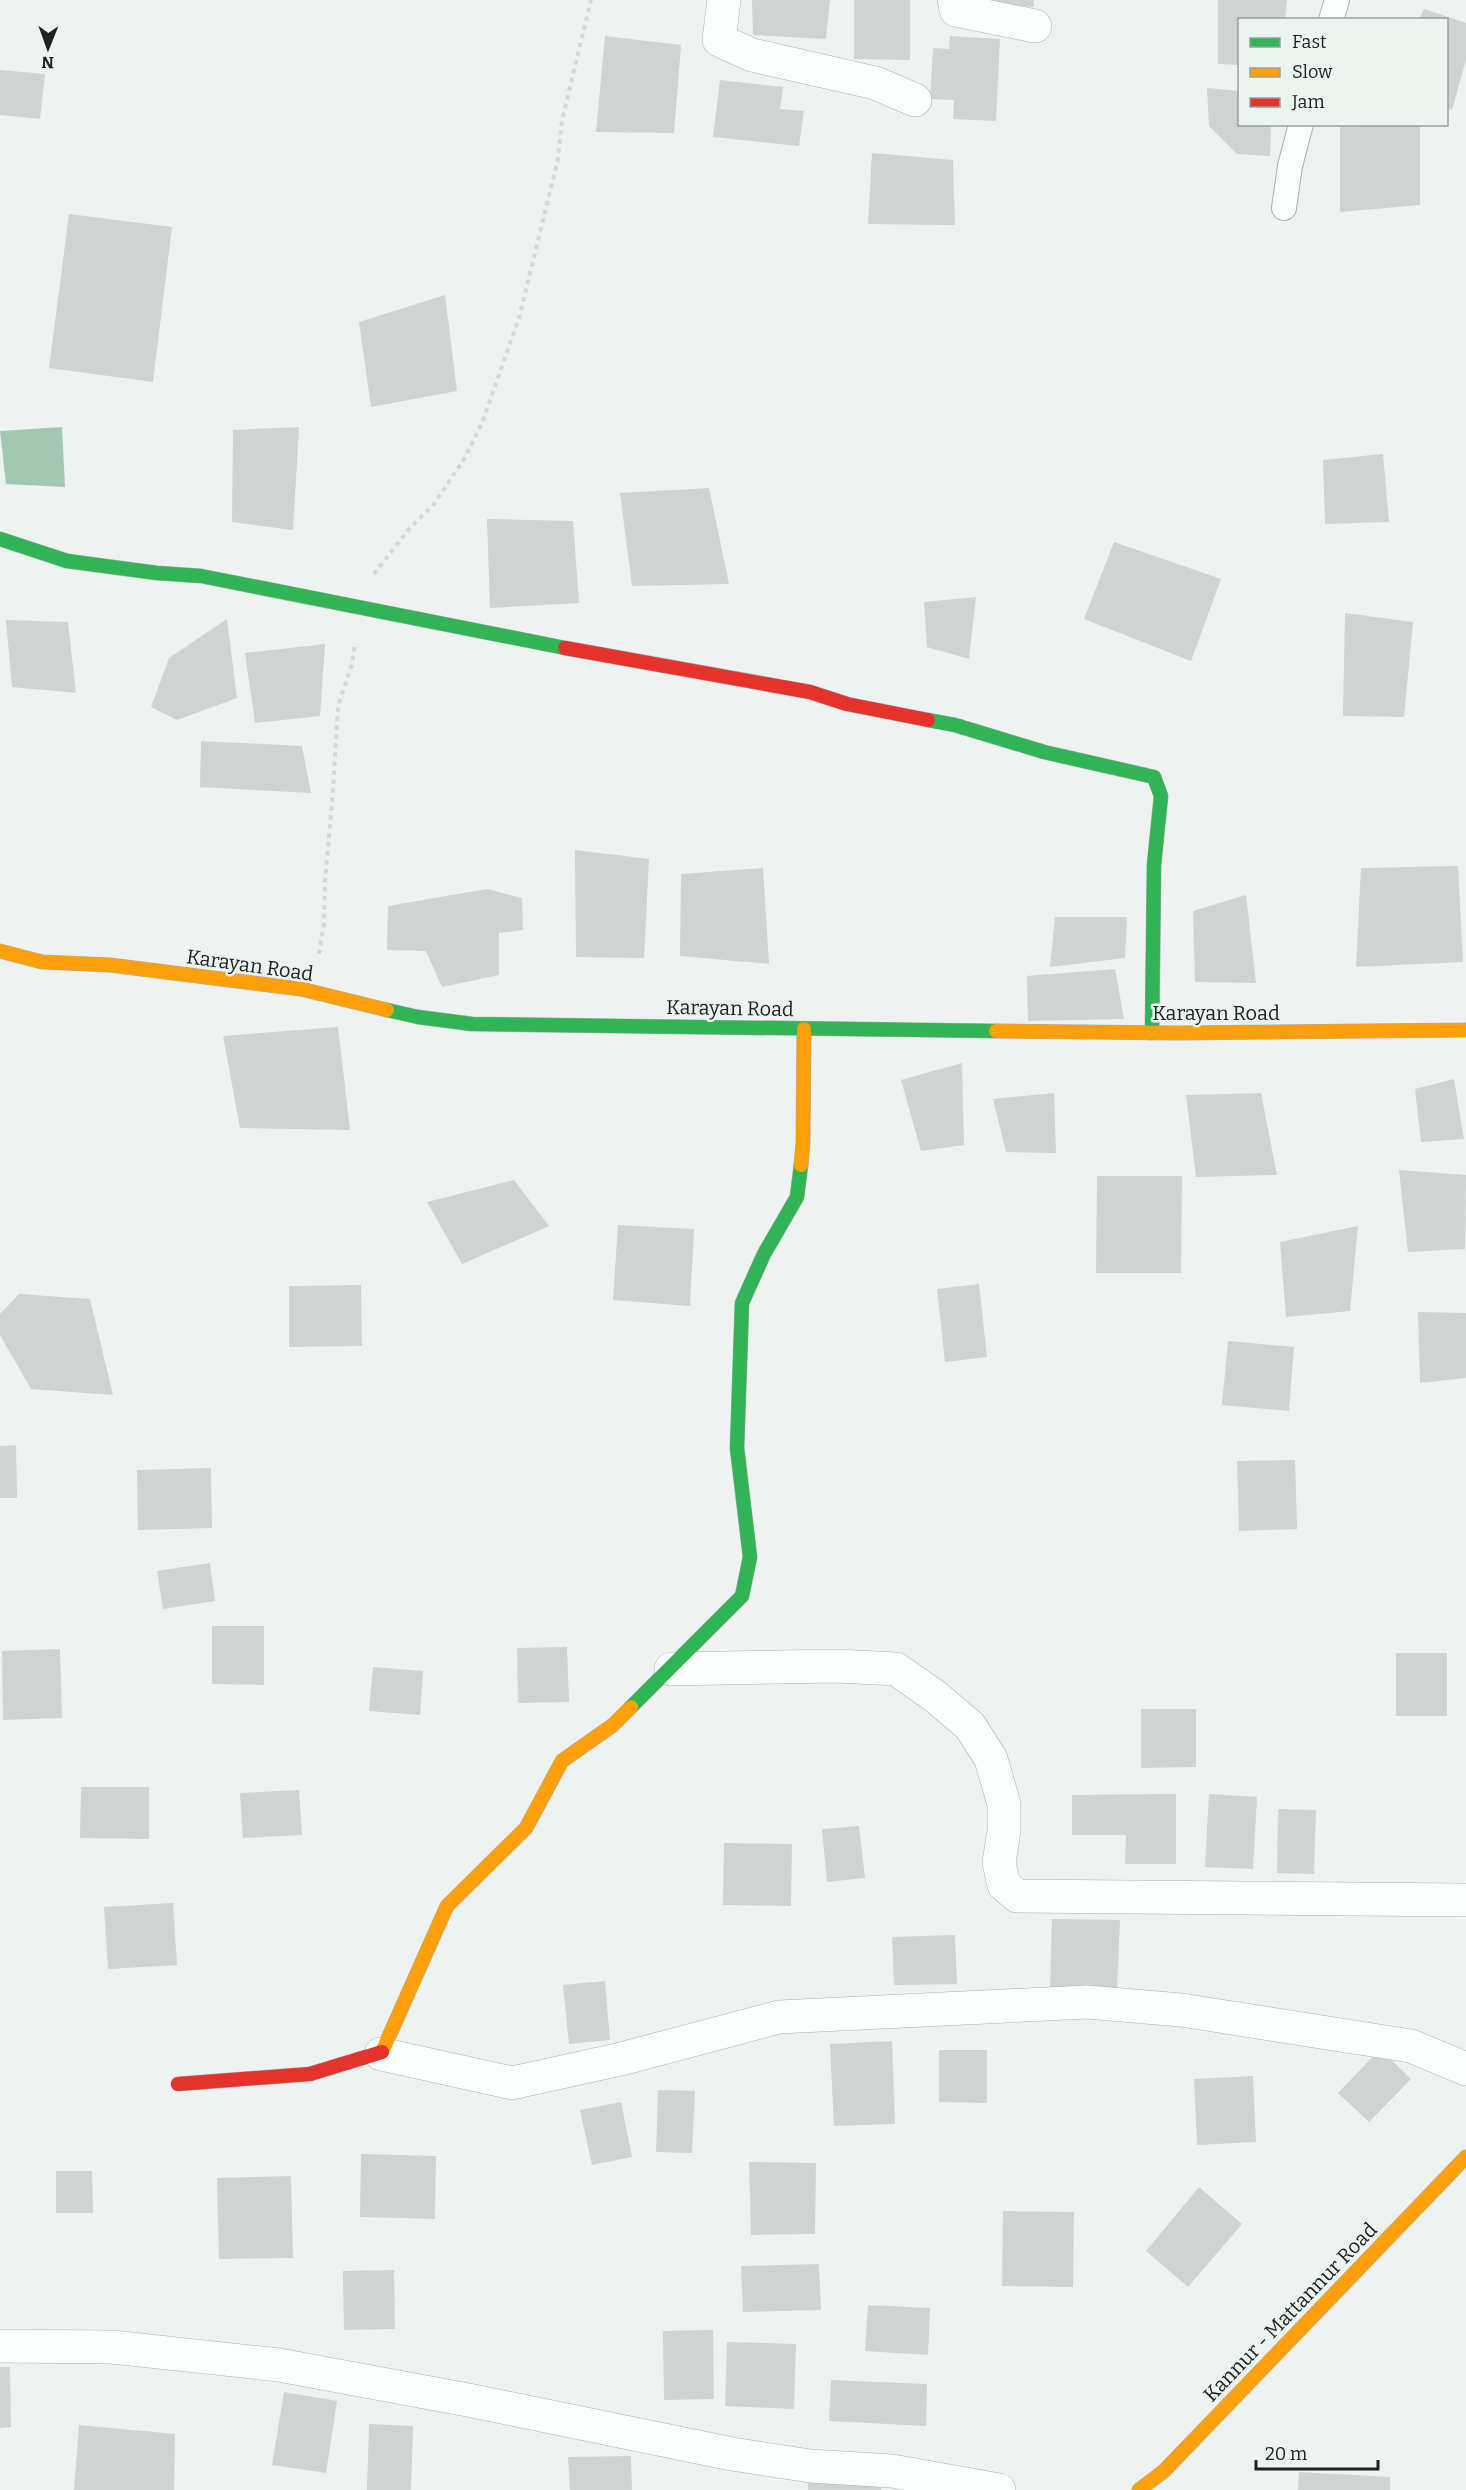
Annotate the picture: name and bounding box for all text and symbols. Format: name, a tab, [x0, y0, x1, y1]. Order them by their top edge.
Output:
north arrow	[18, 18, 78, 78]
legend	[1238, 18, 1448, 126]
text: Fast	[1292, 31, 1327, 53]
text: N	[41, 53, 54, 72]
text: Slow	[1292, 61, 1333, 83]
text: Jam	[1291, 91, 1325, 113]
street label: Karayan Road	[185, 944, 315, 986]
street label: Karayan Road	[666, 995, 794, 1021]
street label: Karayan Road	[1152, 1001, 1280, 1025]
street label: Kannur - Mattannur Road	[1198, 2218, 1382, 2406]
scale bar	[1256, 2433, 1378, 2471]
text: 20 m	[1265, 2443, 1307, 2465]

